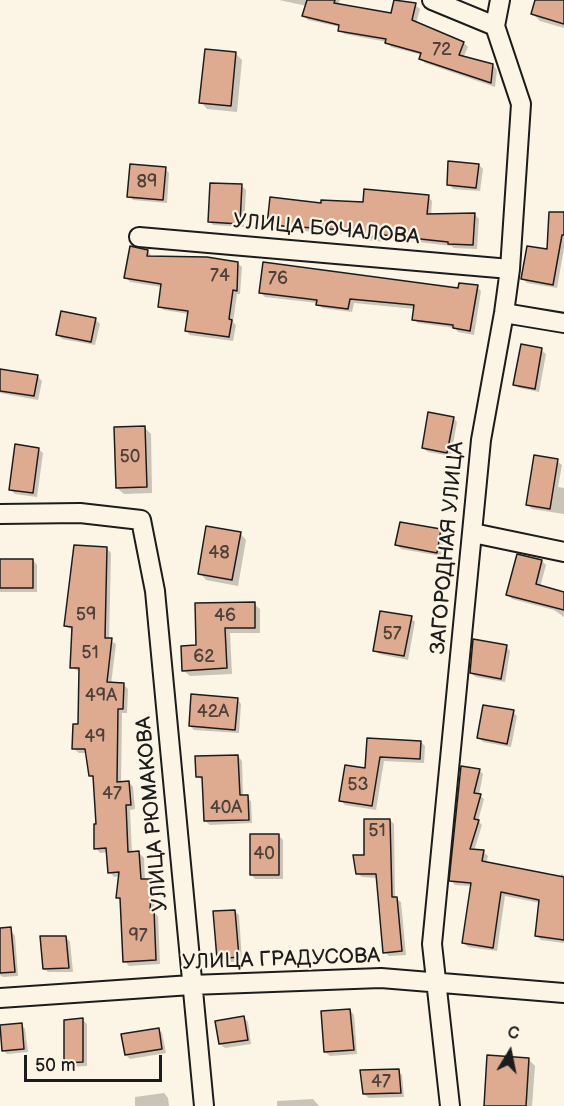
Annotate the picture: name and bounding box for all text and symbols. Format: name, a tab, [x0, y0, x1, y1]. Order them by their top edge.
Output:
house number: 72	[432, 39, 452, 61]
house number: 89	[137, 171, 157, 193]
street label: УЛИЦА БОЧАЛОВА	[232, 209, 420, 251]
house number: 74	[210, 265, 230, 287]
house number: 76	[268, 268, 288, 290]
street label: ЗАГОРОДНАЯ УЛИЦА	[426, 441, 470, 655]
house number: 50	[120, 446, 140, 468]
house number: 48	[208, 542, 230, 564]
house number: 59	[76, 604, 96, 626]
house number: 46	[214, 605, 236, 627]
house number: 57	[382, 623, 402, 645]
house number: 51	[81, 642, 99, 664]
house number: 62	[193, 646, 215, 668]
house number: 49А	[85, 685, 117, 707]
house number: 42А	[197, 701, 229, 723]
street label: УЛИЦА РЮМАКОВА	[132, 715, 174, 913]
house number: 49	[84, 726, 106, 748]
house number: 53	[347, 774, 369, 796]
house number: 47	[102, 783, 122, 805]
house number: 40А	[210, 797, 242, 819]
house number: 51	[368, 820, 386, 842]
house number: 40	[253, 843, 275, 865]
house number: 97	[128, 925, 148, 947]
street label: УЛИЦА ГРАДУСОВА	[182, 944, 380, 976]
north arrow	[480, 1022, 540, 1082]
text: С	[506, 1023, 520, 1044]
scale bar	[27, 1043, 165, 1081]
text: 50 m	[35, 1055, 76, 1076]
house number: 47	[371, 1071, 391, 1093]

